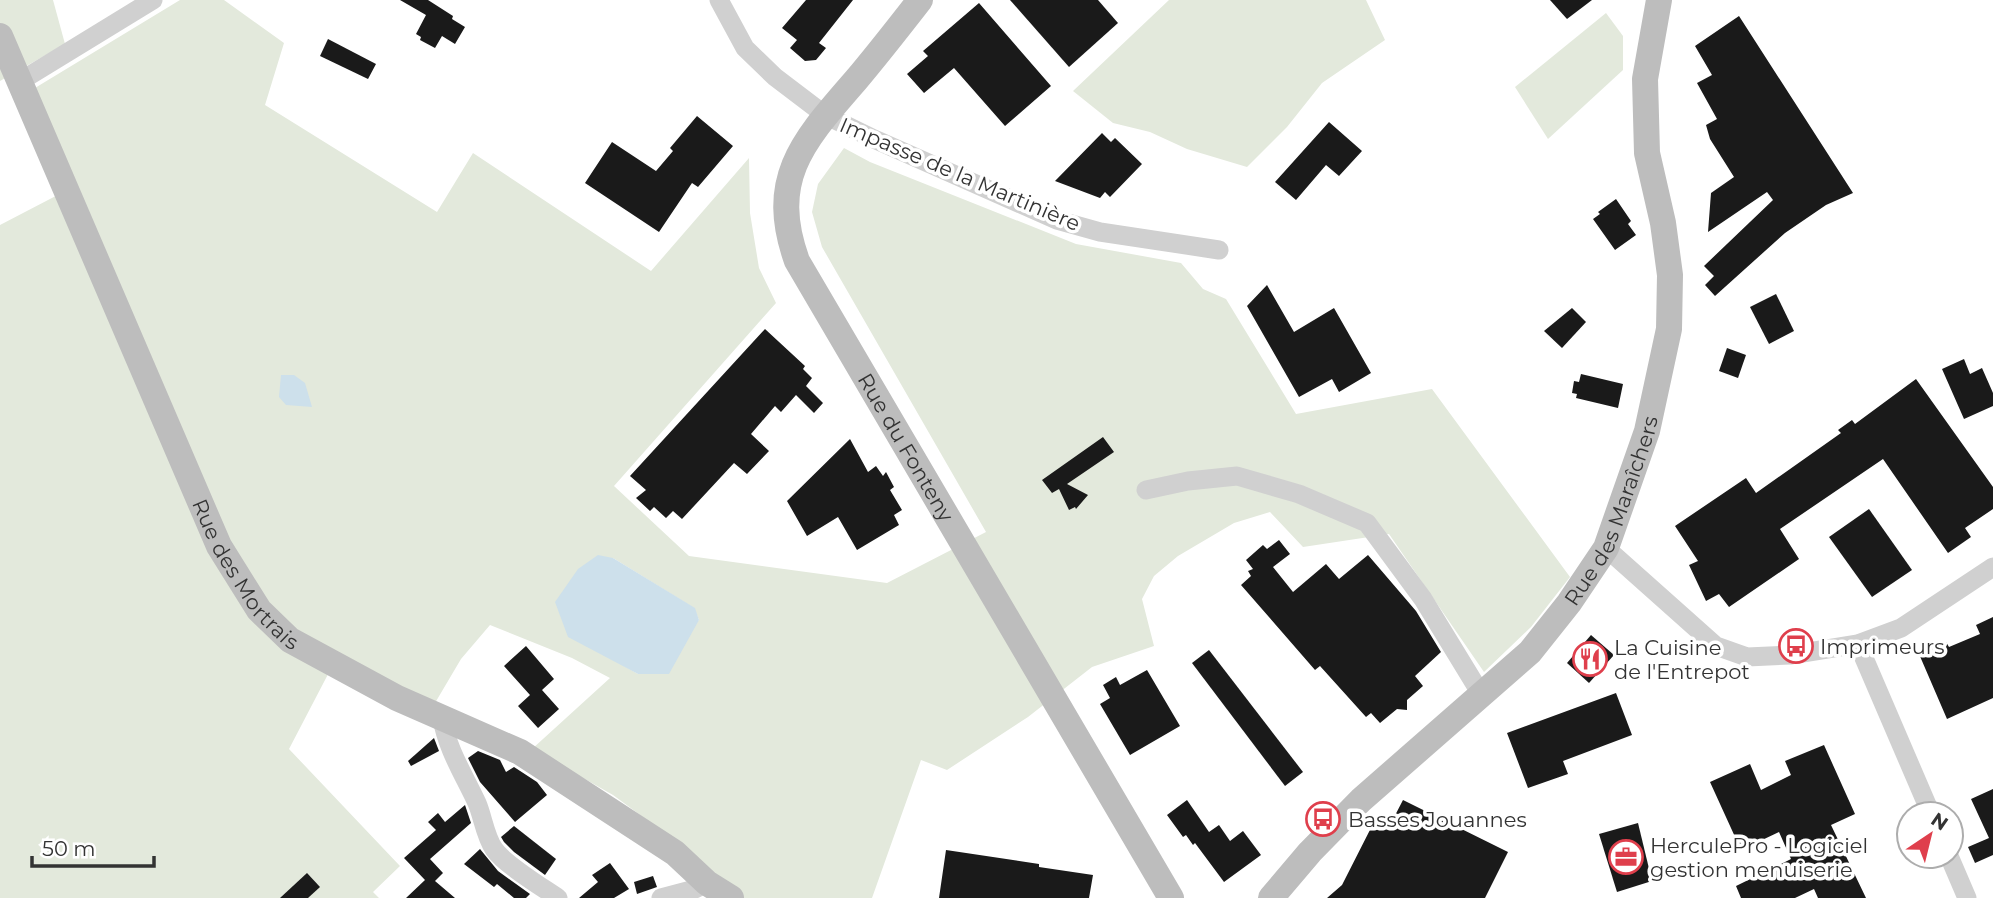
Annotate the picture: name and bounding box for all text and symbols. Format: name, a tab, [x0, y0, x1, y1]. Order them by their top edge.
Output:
street label: Impasse de la Martinière	[836, 112, 1084, 236]
street label: Rue du Fonteny	[853, 368, 960, 526]
street label: Rue des Maraîchers	[1559, 414, 1662, 610]
street label: Rue des Mortrais	[188, 495, 303, 655]
bus stop icon: Imprimeurs	[1777, 627, 1815, 665]
place label: Imprimeurs	[1820, 634, 1944, 659]
place label: La Cuisine de l'Entrepot	[1614, 635, 1750, 684]
restaurant icon: La Cuisine de l'Entrepot	[1571, 640, 1609, 678]
bus stop icon: Basses Jouannes	[1304, 800, 1342, 838]
north arrow	[1895, 800, 1965, 870]
place label: Basses Jouannes	[1348, 807, 1527, 832]
text: N	[1927, 808, 1952, 835]
scale bar	[32, 824, 154, 868]
place label: HerculePro - Logiciel gestion menuiserie	[1650, 833, 1868, 882]
text: 50 m	[42, 836, 96, 861]
office icon: HerculePro - Logiciel gestion menuiserie	[1607, 838, 1645, 876]

